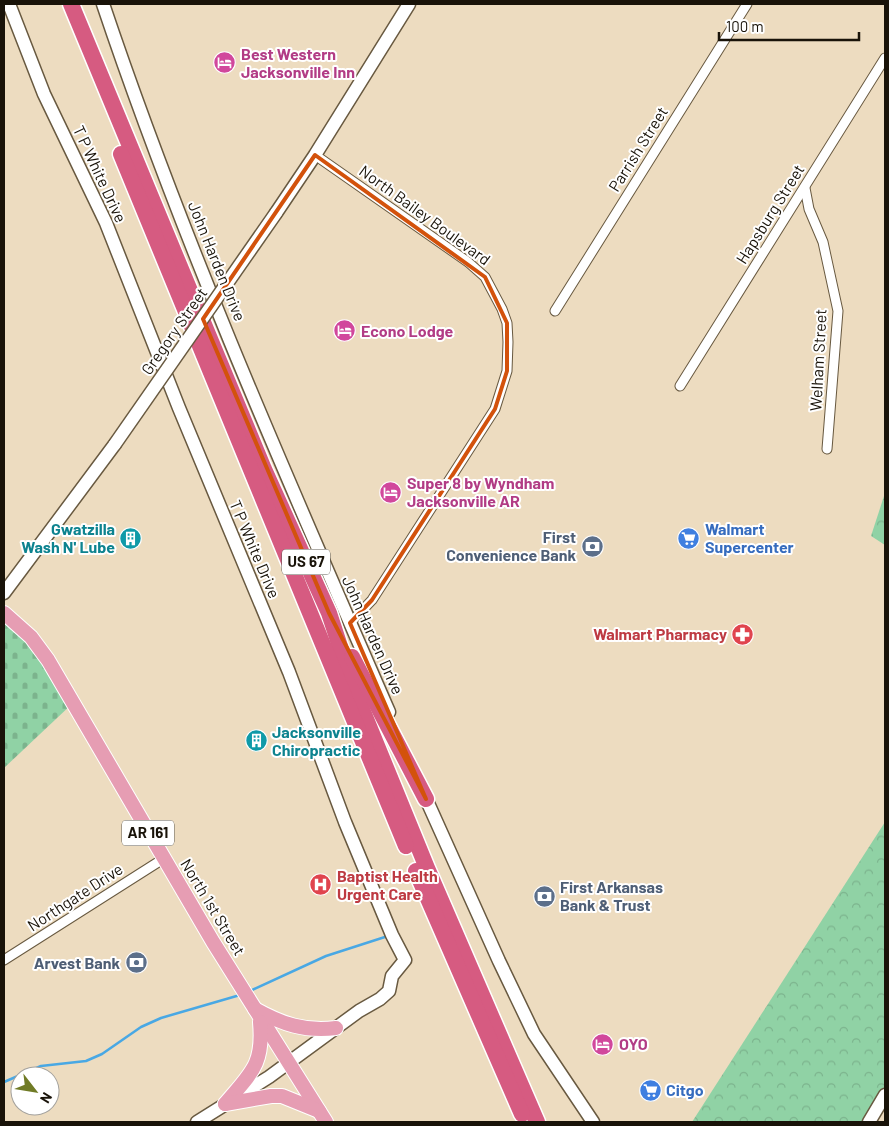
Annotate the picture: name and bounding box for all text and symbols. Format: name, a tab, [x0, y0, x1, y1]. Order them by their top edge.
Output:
scale bar	[719, 10, 859, 42]
text: 100 m	[726, 17, 764, 35]
place label: Best Western Jacksonville Inn	[241, 44, 355, 81]
hotel icon: Best Western Jacksonville Inn	[213, 51, 237, 75]
street label: Parrish Street	[604, 103, 671, 195]
street label: T P White Drive	[70, 122, 131, 225]
street label: North Bailey Boulevard	[356, 161, 495, 269]
street label: Hapsburg Street	[731, 161, 808, 267]
street label: John Harden Drive	[185, 198, 250, 323]
street label: Gregory Street	[137, 284, 211, 378]
street label: Welham Street	[805, 308, 830, 412]
hotel icon: Econo Lodge	[333, 319, 357, 343]
place label: Econo Lodge	[361, 321, 454, 340]
place label: Super 8 by Wyndham Jacksonville AR	[407, 473, 554, 510]
hotel icon: Super 8 by Wyndham Jacksonville AR	[379, 480, 403, 504]
street label: T P White Drive	[226, 497, 285, 601]
place label: Gwatzilla Wash N' Lube	[21, 519, 115, 556]
place label: Walmart Supercenter	[705, 519, 794, 556]
building icon: Gwatzilla Wash N' Lube	[119, 526, 143, 550]
supermarket icon: Walmart Supercenter	[677, 526, 701, 550]
place label: First Convenience Bank	[446, 527, 576, 564]
bank icon: First Convenience Bank	[580, 534, 604, 558]
road number: US 67	[282, 550, 330, 574]
street label: John Harden Drive	[339, 573, 408, 697]
pharmacy icon: Walmart Pharmacy	[731, 622, 755, 646]
place label: Walmart Pharmacy	[593, 624, 727, 643]
place label: Jacksonville Chiropractic	[272, 722, 361, 759]
building icon: Jacksonville Chiropractic	[244, 729, 268, 753]
road number: AR 161	[122, 820, 174, 846]
street label: North 1st Street	[177, 855, 250, 958]
street label: Northgate Drive	[24, 859, 126, 934]
place label: Baptist Health Urgent Care	[337, 866, 438, 903]
hospital icon: Baptist Health Urgent Care	[309, 873, 333, 897]
place label: First Arkansas Bank & Trust	[560, 877, 663, 914]
bank icon: First Arkansas Bank & Trust	[532, 884, 556, 908]
bank icon: Arvest Bank	[124, 951, 148, 975]
place label: Arvest Bank	[34, 953, 120, 972]
hotel icon: OYO	[591, 1032, 615, 1056]
place label: OYO	[619, 1034, 648, 1053]
north arrow	[10, 1066, 60, 1116]
supermarket icon: Citgo	[638, 1078, 662, 1102]
place label: Citgo	[666, 1080, 704, 1099]
text: N	[37, 1090, 56, 1106]

